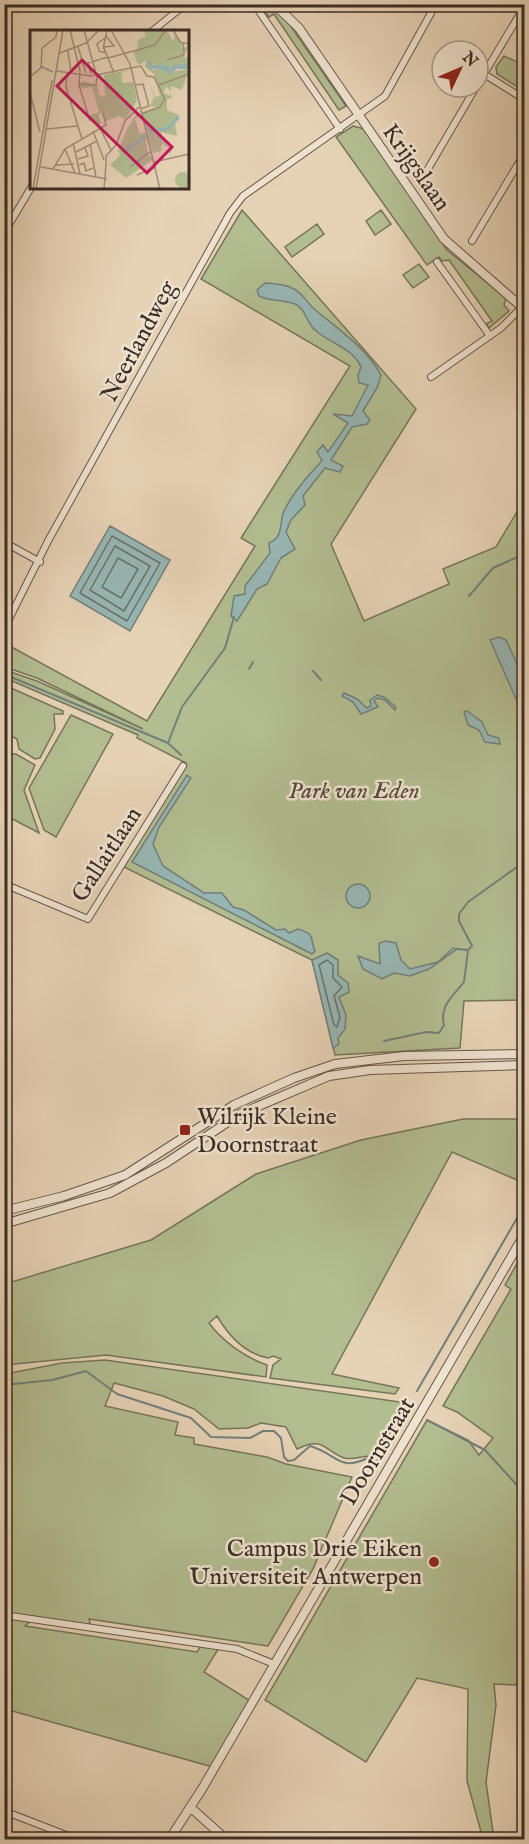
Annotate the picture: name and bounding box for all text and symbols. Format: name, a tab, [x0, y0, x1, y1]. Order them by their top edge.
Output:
inset map	[30, 30, 189, 189]
north arrow	[430, 39, 490, 99]
text: N	[457, 47, 481, 72]
street label: Krijgslaan	[374, 118, 457, 218]
street label: Neerlandweg	[94, 275, 185, 408]
park label: Park van Eden	[288, 776, 420, 807]
street label: Gallaitlaan	[65, 801, 150, 908]
place label: Wilrijk Kleine Doornstraat	[197, 1102, 337, 1161]
marker: Wilrijk Kleine Doornstraat	[178, 1123, 192, 1137]
street label: Doornstraat	[334, 1392, 423, 1512]
place label: Campus Drie Eiken Universiteit Antwerpen	[190, 1534, 422, 1593]
marker: Campus Drie Eiken Universiteit Antwerpen	[427, 1555, 441, 1569]

